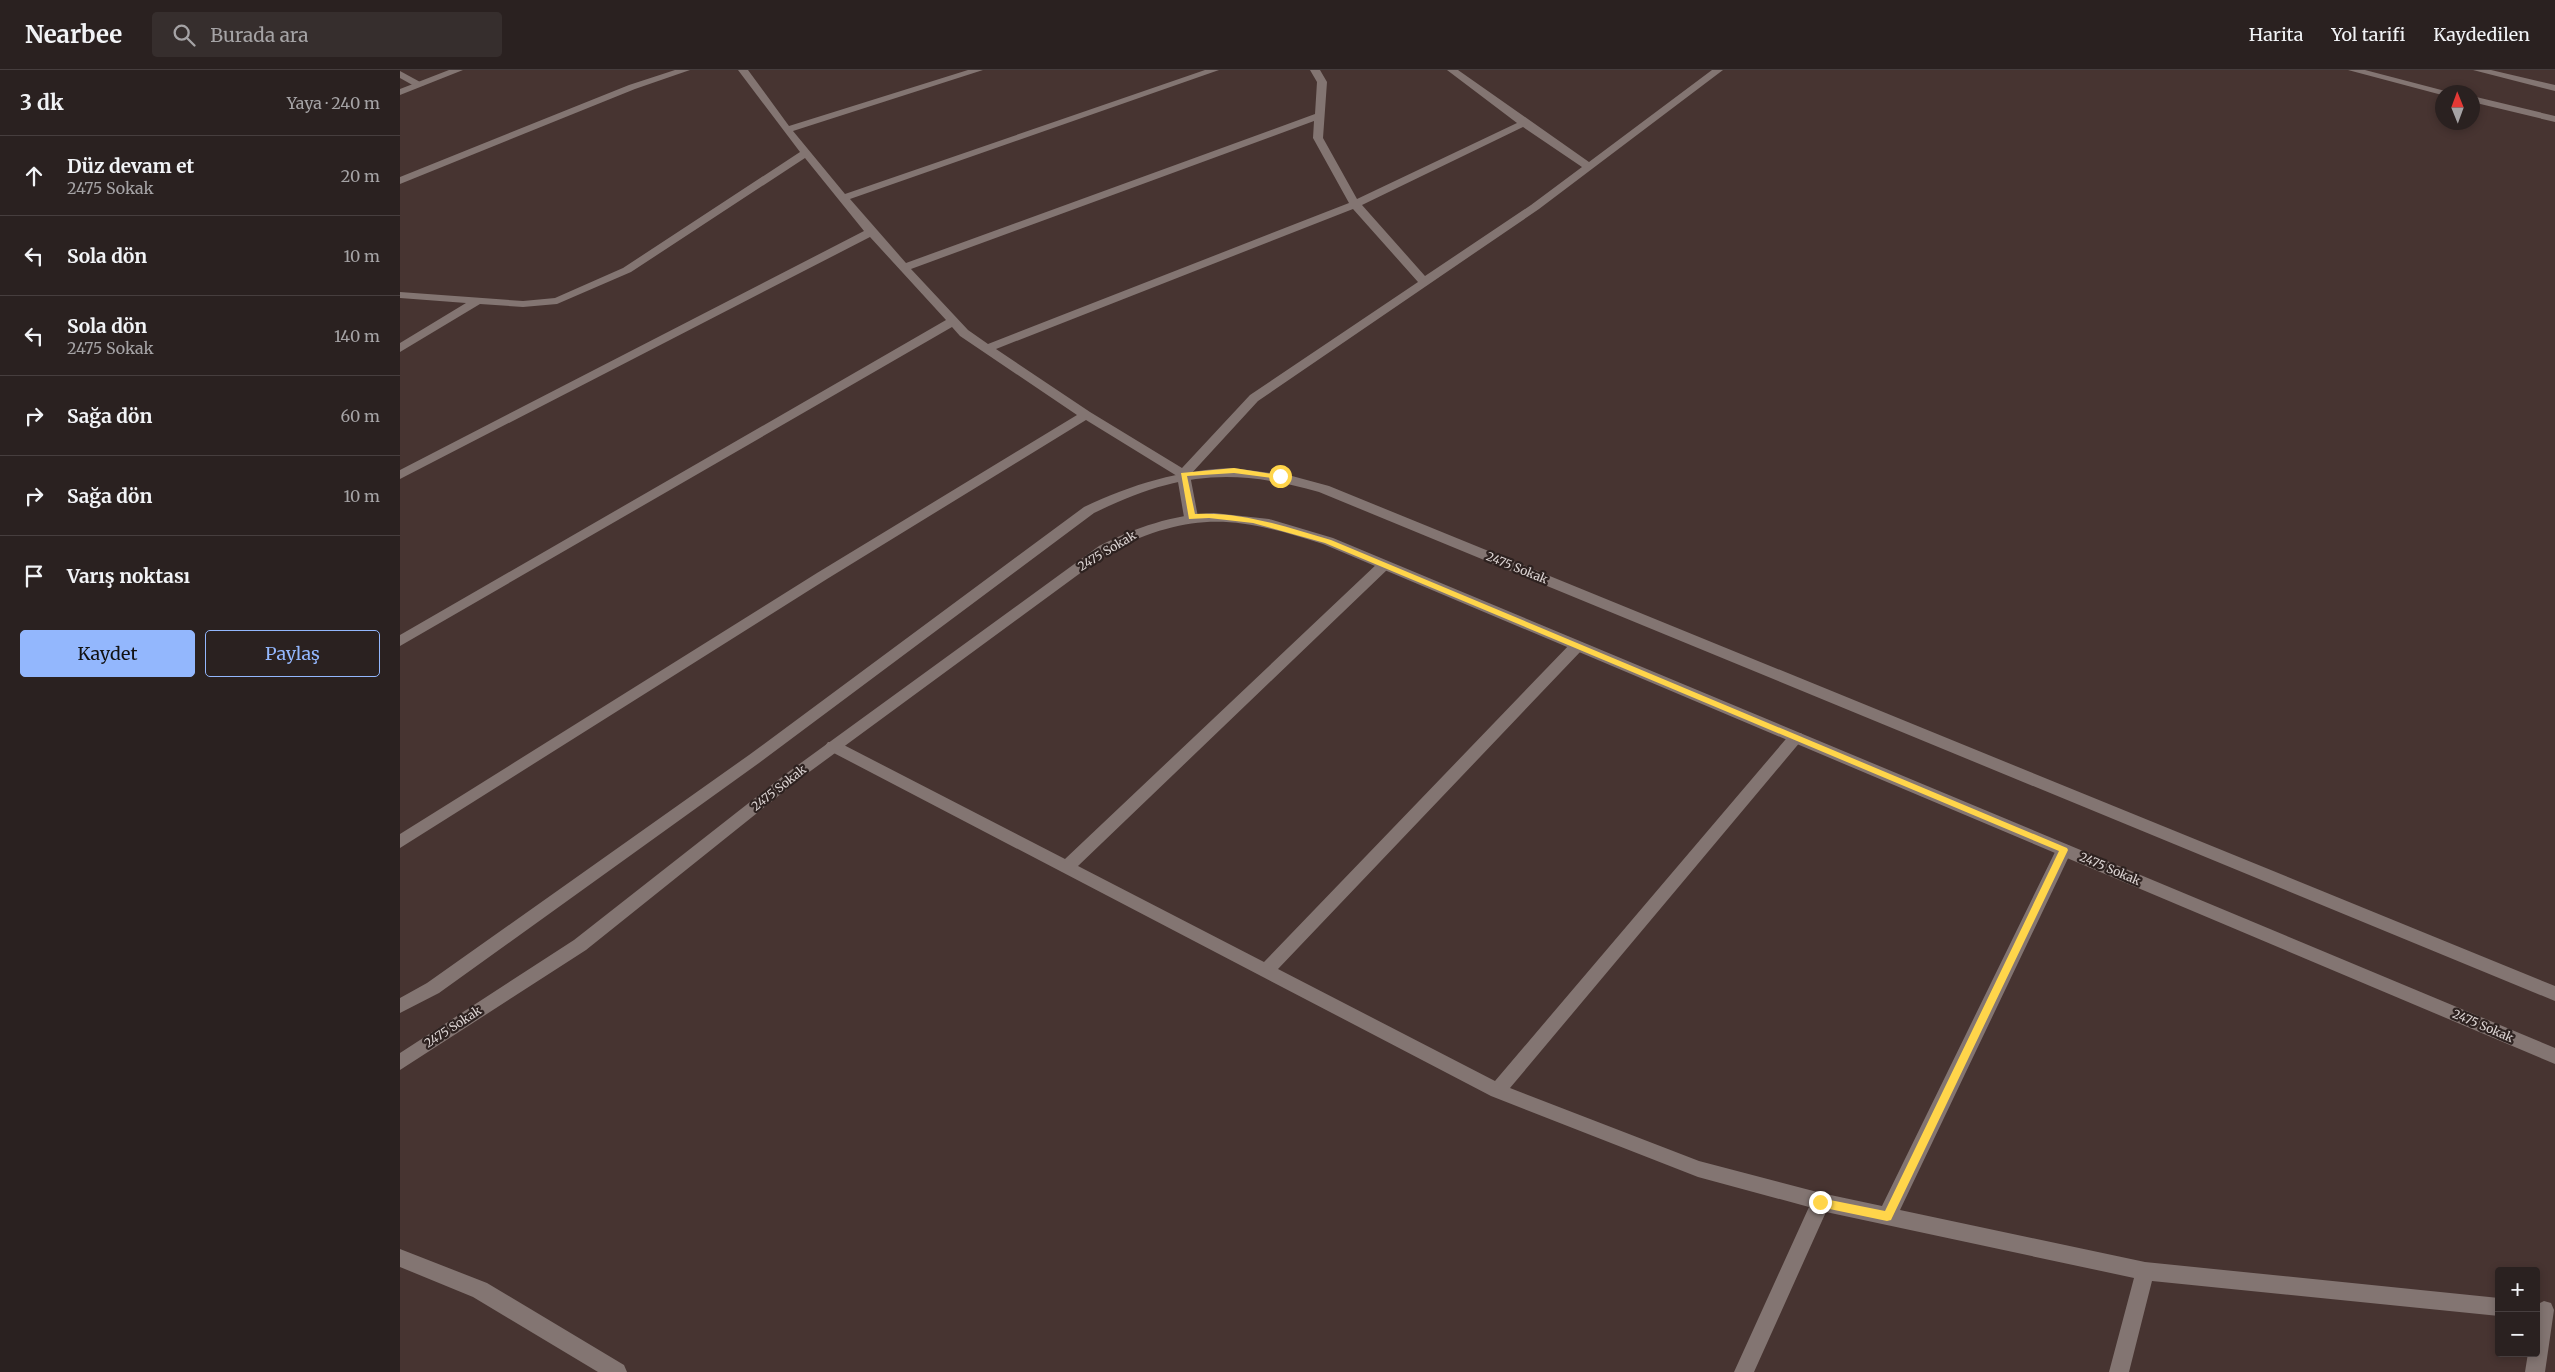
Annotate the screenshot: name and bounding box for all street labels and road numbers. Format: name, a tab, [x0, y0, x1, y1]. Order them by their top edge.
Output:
street label: 2475 Sokak	[1075, 527, 1139, 574]
street label: 2475 Sokak	[1484, 548, 1551, 587]
street label: 2475 Sokak	[748, 761, 809, 814]
street label: 2475 Sokak	[2077, 849, 2143, 888]
street label: 2475 Sokak	[421, 1002, 484, 1051]
street label: 2475 Sokak	[2450, 1006, 2516, 1045]

